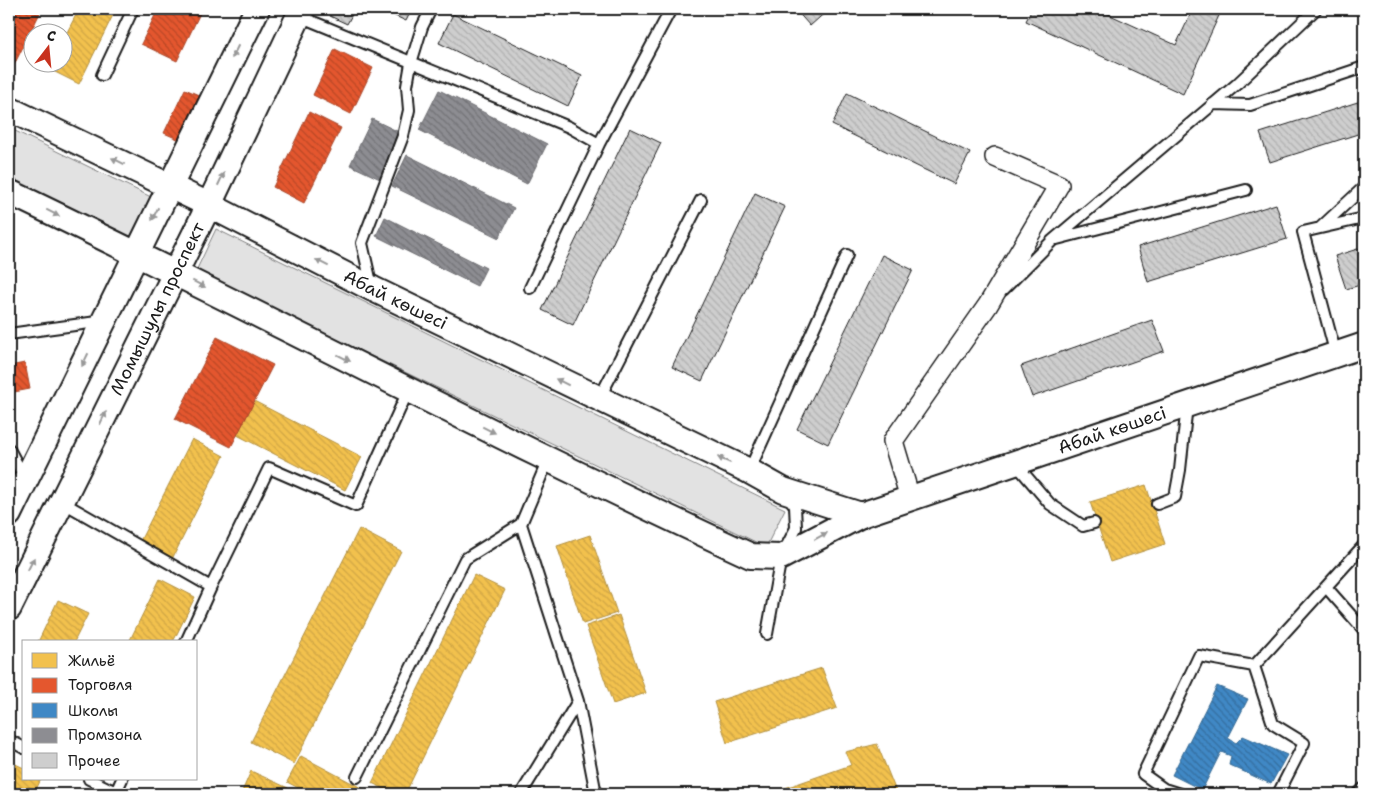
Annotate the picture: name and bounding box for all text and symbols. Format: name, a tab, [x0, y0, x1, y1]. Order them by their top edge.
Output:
north arrow	[22, 22, 72, 72]
text: С	[45, 26, 58, 45]
one-way arrow	[231, 45, 240, 60]
one-way arrow	[111, 157, 125, 165]
one-way arrow	[218, 172, 226, 186]
one-way arrow	[151, 206, 160, 221]
one-way arrow	[46, 209, 60, 217]
street label: Момышулы проспект	[104, 218, 211, 399]
one-way arrow	[315, 259, 329, 267]
street label: Абай көшесі	[339, 264, 451, 335]
one-way arrow	[192, 280, 206, 288]
one-way arrow	[81, 353, 89, 367]
one-way arrow	[336, 354, 351, 362]
one-way arrow	[554, 378, 569, 386]
street label: Абай көшесі	[1055, 401, 1170, 460]
one-way arrow	[98, 411, 107, 426]
one-way arrow	[482, 426, 496, 434]
one-way arrow	[717, 455, 731, 463]
one-way arrow	[814, 532, 828, 540]
one-way arrow	[27, 557, 35, 571]
legend	[22, 640, 198, 780]
text: Жильё	[68, 651, 115, 671]
text: Торговля	[68, 675, 133, 695]
text: Школы	[68, 701, 118, 721]
text: Промзона	[68, 725, 143, 745]
text: Прочее	[68, 751, 120, 771]

